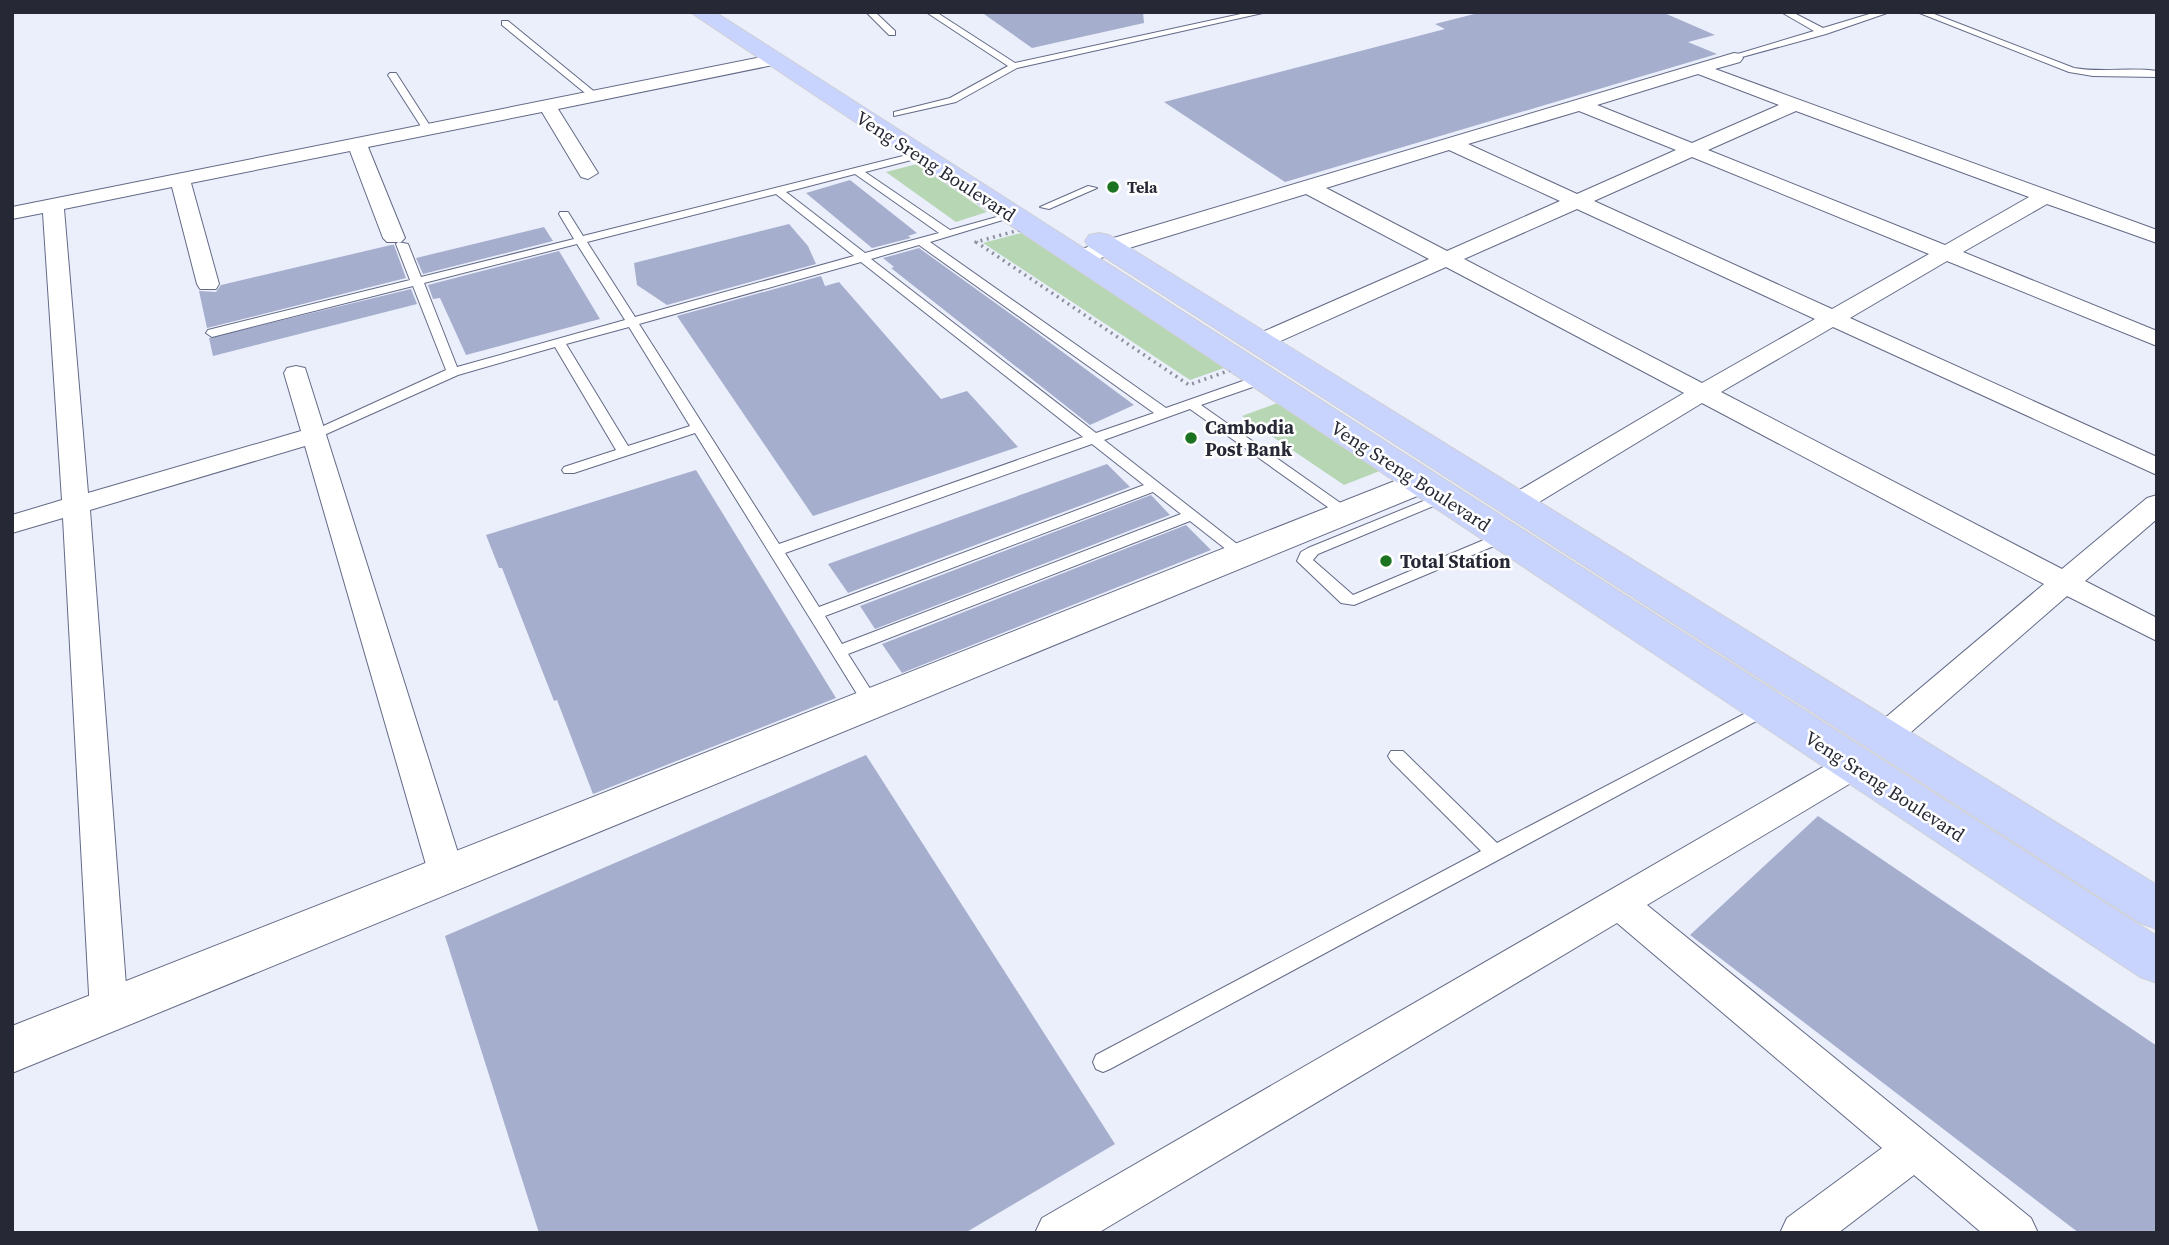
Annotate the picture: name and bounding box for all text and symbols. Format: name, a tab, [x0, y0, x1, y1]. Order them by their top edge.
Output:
street label: Veng Sreng Boulevard	[851, 104, 1021, 228]
place label: Tela	[1127, 176, 1158, 198]
marker: Tela	[1105, 179, 1121, 195]
place label: Cambodia Post Bank	[1205, 414, 1295, 462]
street label: Veng Sreng Boulevard	[1326, 414, 1496, 538]
marker: Cambodia Post Bank	[1183, 430, 1199, 446]
place label: Total Station	[1400, 548, 1511, 574]
marker: Total Station	[1378, 553, 1394, 569]
street label: Veng Sreng Boulevard	[1800, 724, 1970, 848]

